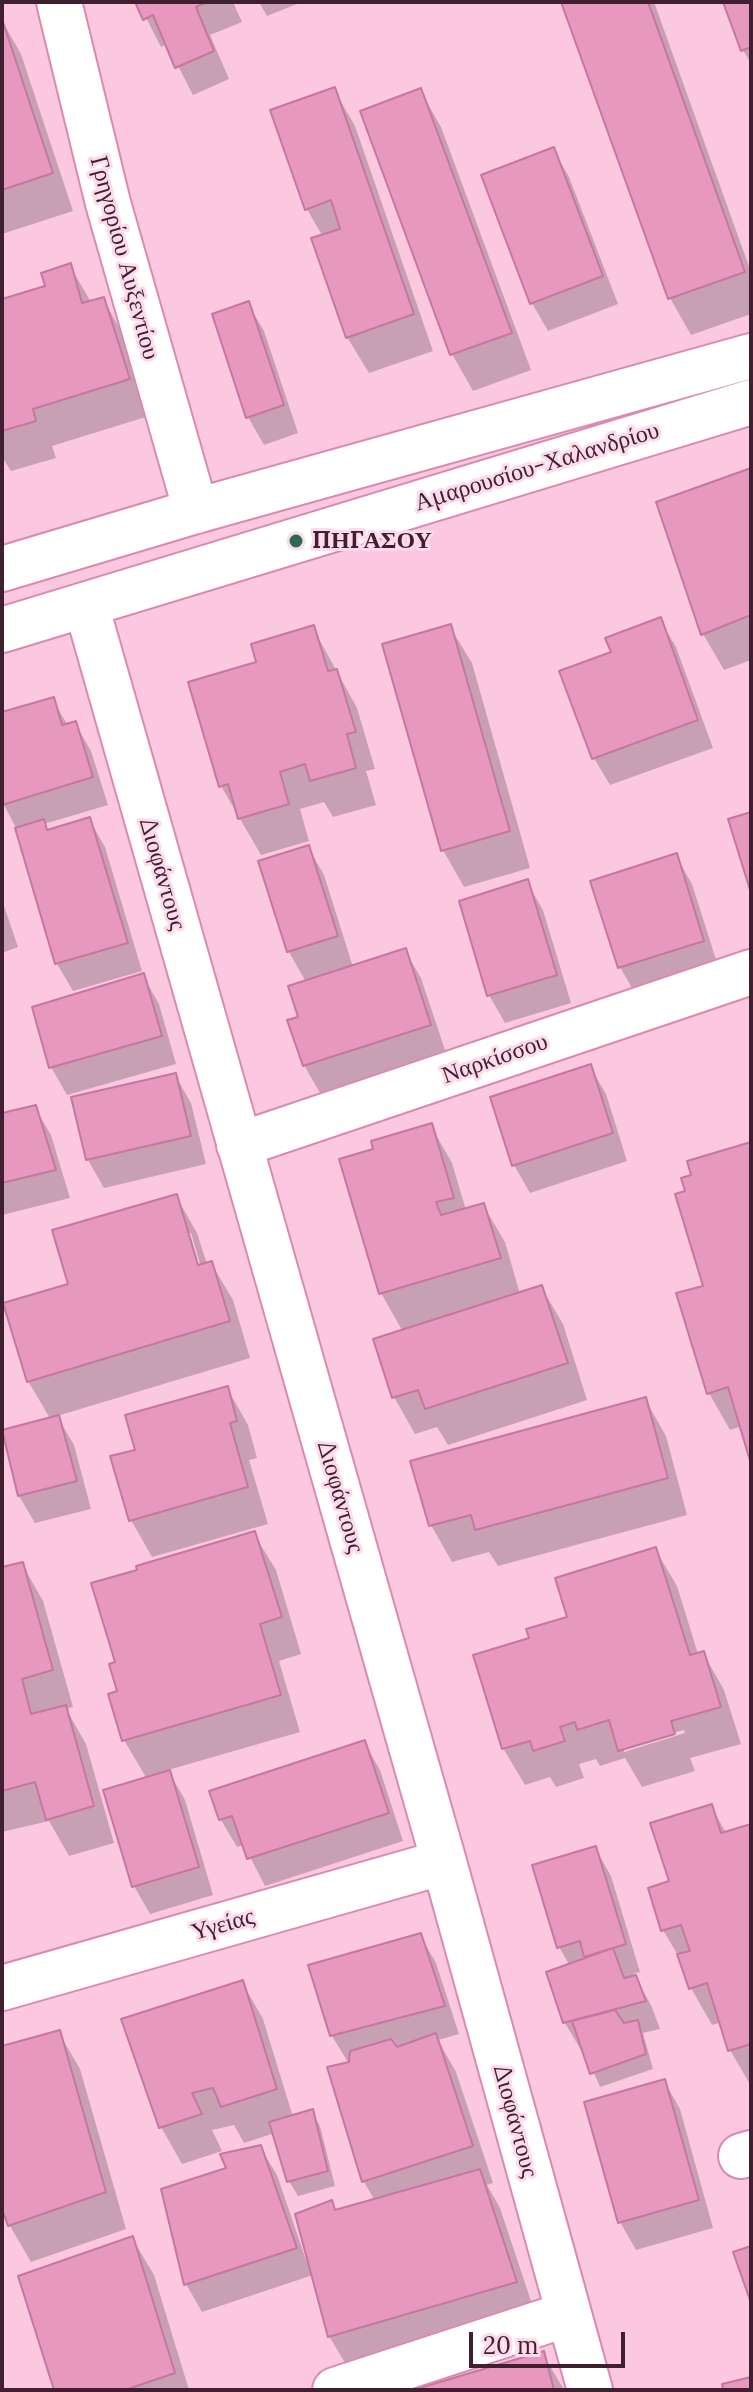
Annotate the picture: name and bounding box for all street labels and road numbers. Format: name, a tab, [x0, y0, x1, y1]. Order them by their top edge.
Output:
street label: Γρηγορίου Αυξεντίου	[83, 153, 165, 363]
street label: Αμαρουσίου-Χαλανδρίου	[411, 416, 663, 518]
street label: Διοφάντους	[132, 815, 192, 933]
street label: Ναρκίσσου	[438, 1027, 552, 1091]
street label: Διοφάντους	[310, 1438, 370, 1556]
street label: Υγείας	[188, 1902, 258, 1948]
street label: Διοφάντους	[486, 2061, 544, 2181]

